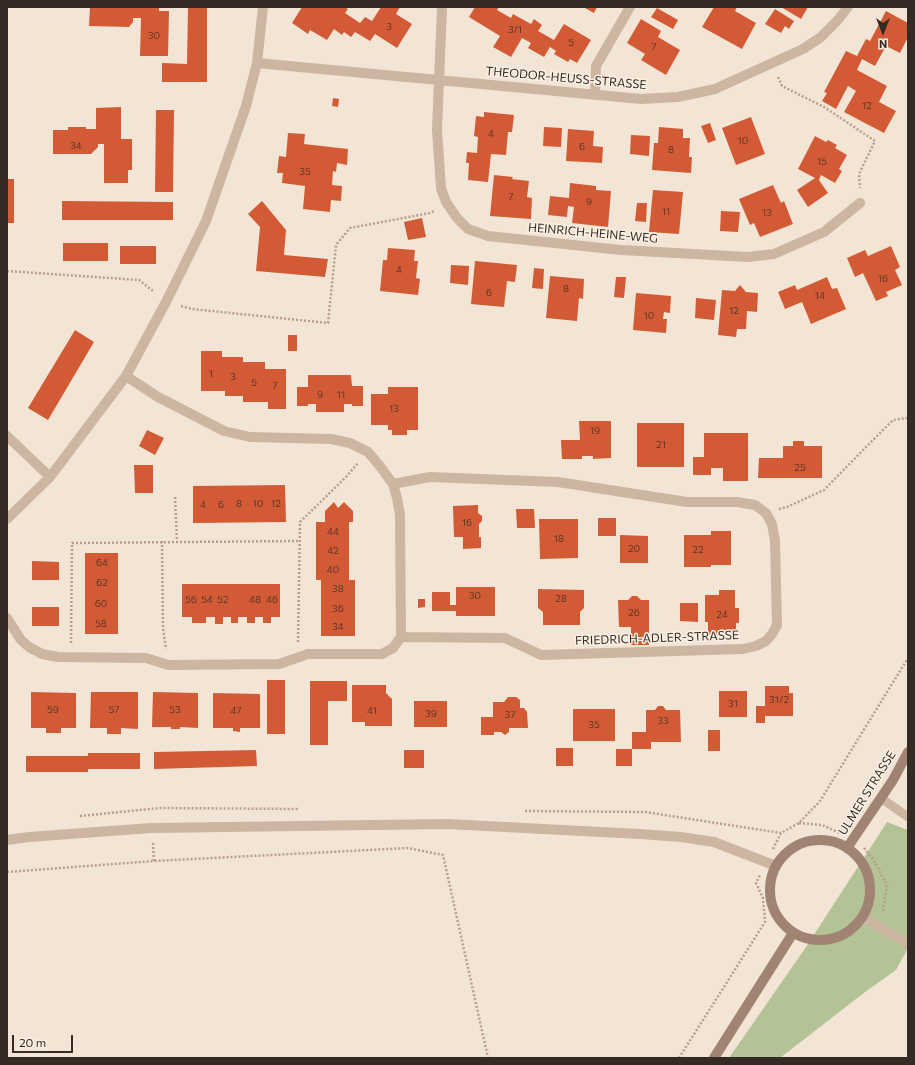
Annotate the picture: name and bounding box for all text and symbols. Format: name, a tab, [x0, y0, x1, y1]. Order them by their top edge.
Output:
north arrow	[863, 12, 903, 52]
house number: 3	[386, 21, 392, 33]
house number: 3/1	[508, 24, 522, 36]
house number: 30	[148, 30, 160, 42]
house number: 5	[568, 37, 574, 49]
text: N	[879, 38, 887, 51]
house number: 7	[651, 41, 657, 53]
street label: THEODOR-HEUSS-STRASSE	[485, 64, 647, 92]
house number: 12	[862, 100, 872, 112]
house number: 4	[488, 128, 494, 140]
house number: 10	[738, 135, 748, 147]
house number: 34	[70, 140, 82, 152]
house number: 6	[579, 141, 585, 153]
house number: 8	[668, 144, 674, 156]
house number: 15	[817, 156, 827, 168]
house number: 35	[299, 166, 311, 178]
house number: 7	[508, 191, 514, 203]
house number: 9	[586, 196, 592, 208]
house number: 11	[662, 206, 670, 218]
house number: 13	[762, 207, 772, 219]
street label: HEINRICH-HEINE-WEG	[527, 220, 659, 246]
house number: 4	[396, 264, 402, 276]
house number: 16	[878, 273, 888, 285]
house number: 8	[563, 283, 569, 295]
house number: 6	[486, 287, 492, 299]
house number: 14	[815, 290, 825, 302]
house number: 12	[729, 305, 739, 317]
house number: 10	[644, 310, 654, 322]
house number: 1	[209, 368, 213, 380]
house number: 3	[230, 371, 236, 383]
house number: 5	[251, 377, 257, 389]
house number: 7	[272, 380, 278, 392]
house number: 9	[317, 389, 323, 401]
house number: 11	[337, 389, 345, 401]
house number: 13	[389, 403, 399, 415]
house number: 19	[590, 425, 600, 437]
house number: 21	[656, 439, 666, 451]
house number: 25	[794, 462, 806, 474]
house number: 8	[236, 498, 242, 510]
house number: 10	[253, 498, 263, 510]
house number: 12	[271, 498, 281, 510]
house number: 4	[200, 499, 206, 511]
house number: 6	[218, 499, 224, 511]
house number: 16	[462, 517, 472, 529]
house number: 44	[327, 526, 339, 538]
house number: 18	[554, 533, 564, 545]
house number: 20	[628, 543, 640, 555]
house number: 22	[692, 544, 704, 556]
house number: 42	[327, 545, 339, 557]
house number: 64	[96, 557, 108, 569]
house number: 40	[327, 564, 339, 576]
house number: 62	[96, 577, 108, 589]
house number: 38	[332, 583, 344, 595]
house number: 30	[469, 590, 481, 602]
house number: 28	[555, 593, 567, 605]
house number: 56	[185, 594, 197, 606]
house number: 54	[201, 594, 213, 606]
house number: 52	[217, 594, 229, 606]
house number: 48	[249, 594, 261, 606]
house number: 46	[266, 594, 278, 606]
house number: 60	[95, 598, 107, 610]
house number: 36	[332, 603, 344, 615]
house number: 26	[628, 607, 640, 619]
house number: 24	[716, 609, 728, 621]
house number: 58	[95, 618, 107, 630]
house number: 34	[332, 621, 344, 633]
street label: FRIEDRICH-ADLER-STRASSE	[575, 628, 739, 648]
house number: 31/2	[769, 694, 789, 706]
house number: 31	[728, 698, 738, 710]
house number: 59	[47, 704, 59, 716]
house number: 57	[108, 704, 120, 716]
house number: 53	[169, 704, 181, 716]
house number: 47	[230, 705, 242, 717]
house number: 41	[367, 705, 377, 717]
house number: 39	[425, 708, 437, 720]
house number: 37	[505, 709, 515, 721]
house number: 33	[657, 715, 669, 727]
house number: 35	[588, 719, 600, 731]
street label: ULMER STRASSE	[835, 748, 899, 838]
scale bar	[14, 1027, 75, 1053]
text: 20 m	[19, 1035, 46, 1049]

